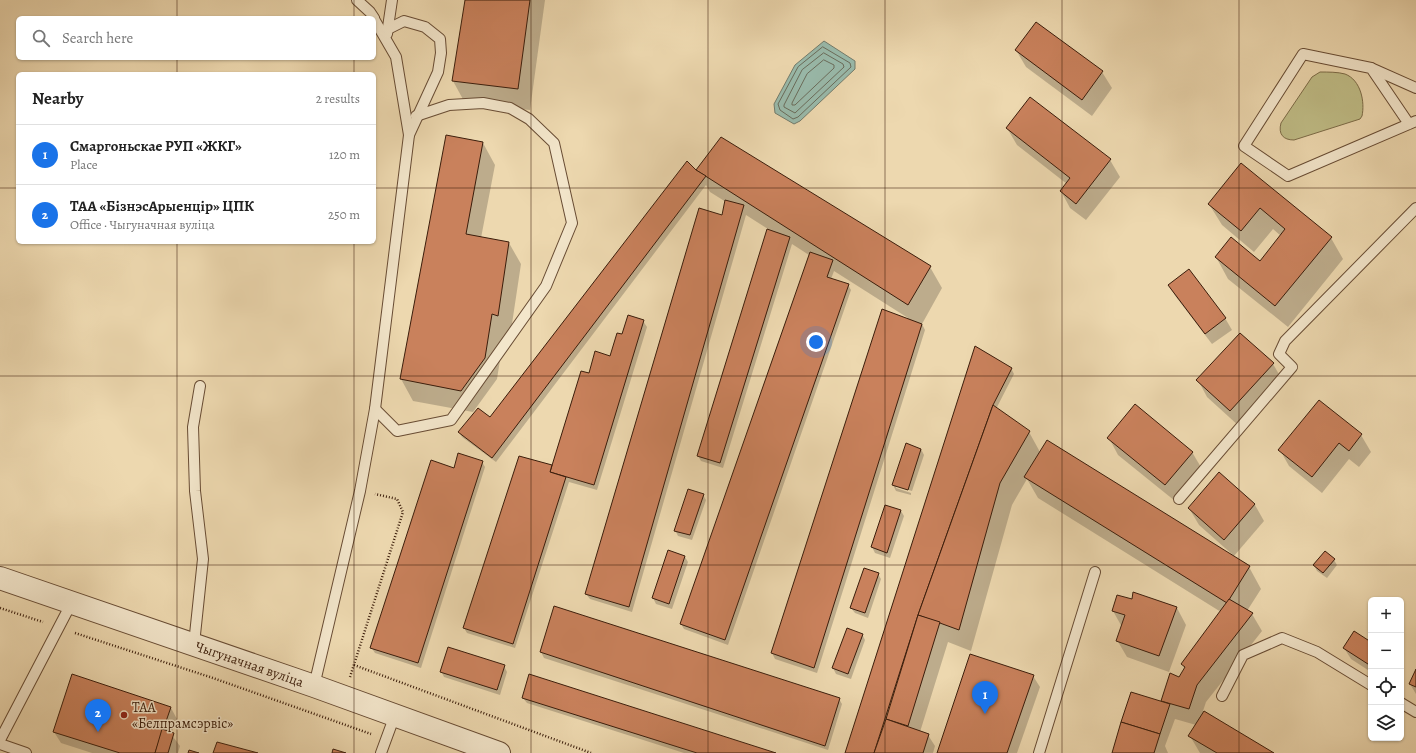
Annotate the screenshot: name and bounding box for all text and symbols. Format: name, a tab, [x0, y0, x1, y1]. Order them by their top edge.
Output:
search box	[16, 16, 376, 60]
icon: search	[30, 27, 52, 49]
text: Search here	[62, 28, 133, 48]
text: Nearby	[32, 87, 83, 110]
text: 2 results	[316, 90, 360, 107]
text: Смаргоньскае РУП «ЖКГ»	[70, 136, 242, 156]
text: 1	[43, 146, 47, 163]
text: 120 m	[329, 146, 360, 163]
text: Place	[70, 156, 98, 173]
text: ТАА «БізнэсАрыенцір» ЦПК	[70, 196, 254, 216]
text: 2	[42, 206, 48, 223]
text: 250 m	[328, 206, 360, 223]
text: Office · Чыгуначная вуліца	[70, 216, 215, 233]
your location	[806, 332, 826, 352]
map controls	[1368, 597, 1404, 741]
button: +	[1368, 597, 1404, 633]
button: −	[1368, 633, 1404, 669]
street label: Чыгуначная вуліца	[193, 636, 307, 691]
button: locate	[1368, 669, 1404, 705]
pin: 1	[972, 681, 998, 714]
place label: ТАА «Белпрамсэрвіс»	[132, 698, 233, 733]
pin: 2	[85, 699, 111, 732]
button: layers	[1368, 705, 1404, 741]
marker: ТАА «Белпрамсэрвіс»	[119, 710, 129, 720]

